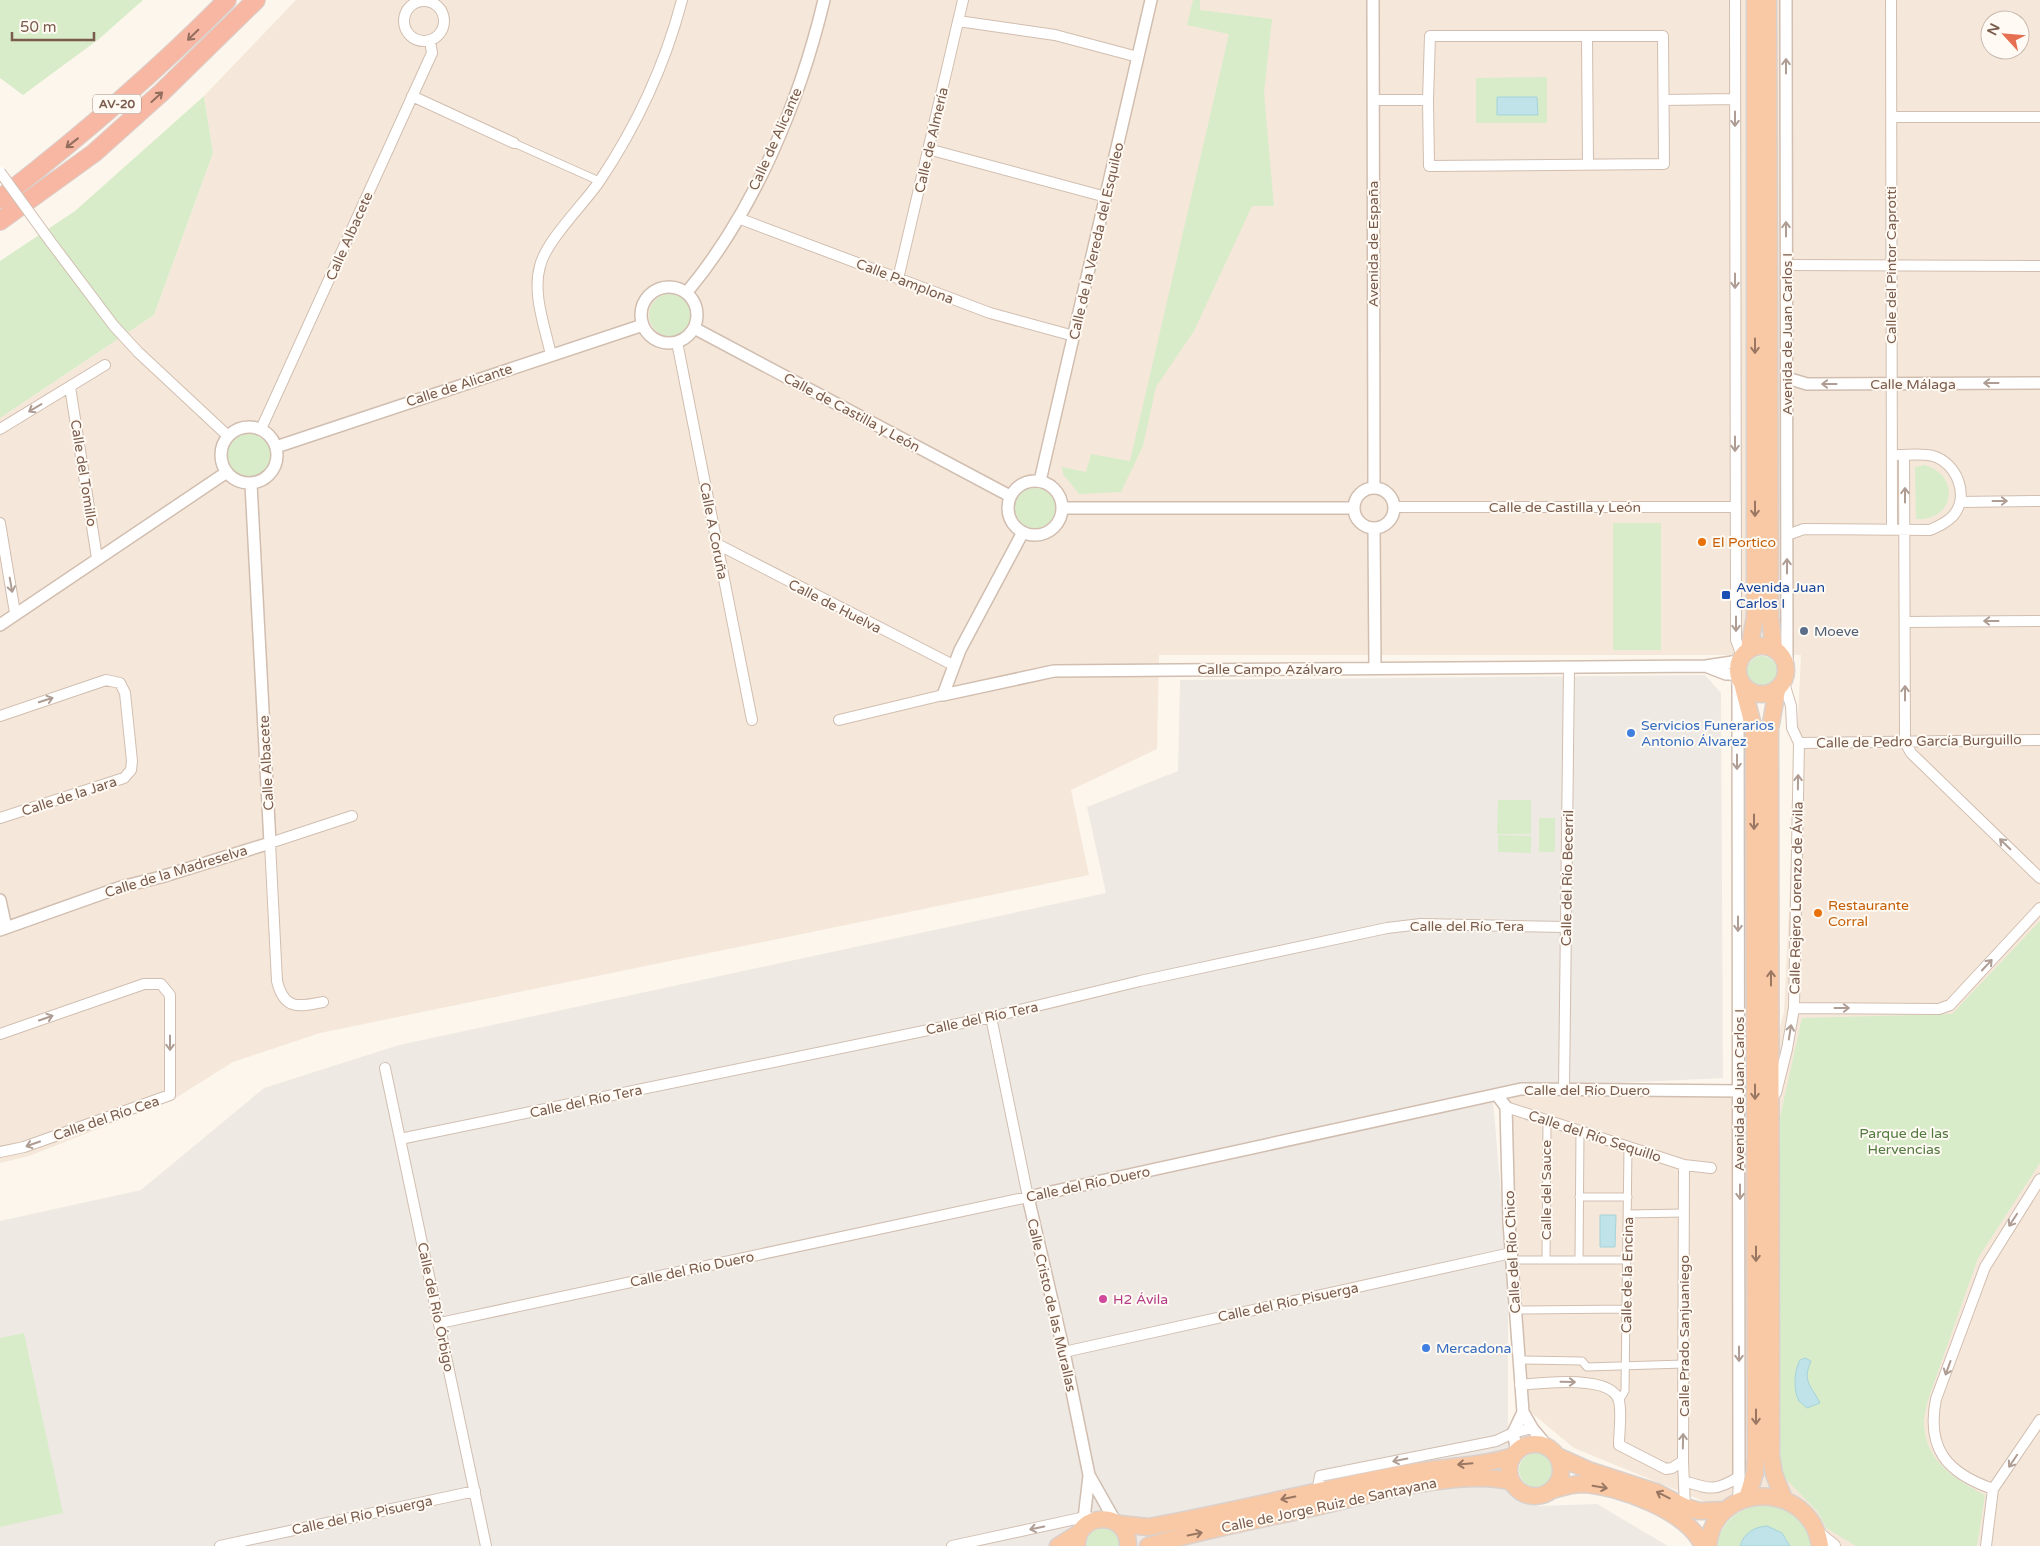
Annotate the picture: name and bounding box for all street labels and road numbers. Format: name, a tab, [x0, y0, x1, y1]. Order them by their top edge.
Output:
street label: Calle de Alicante	[745, 85, 806, 193]
street label: Calle de Almería	[911, 86, 952, 195]
road number: AV-20	[93, 95, 141, 114]
street label: Calle de la Vereda del Esquileo	[1065, 141, 1127, 341]
street label: Avenida de España	[1365, 181, 1382, 307]
street label: Calle del Pintor Caprotti	[1883, 186, 1900, 344]
street label: Calle Albacete	[322, 189, 377, 283]
street label: Avenida de Juan Carlos I	[1779, 253, 1796, 415]
street label: Calle Pamplona	[854, 255, 956, 308]
street label: Calle de Alicante	[404, 360, 515, 411]
street label: Calle de Castilla y León	[781, 369, 923, 456]
street label: Calle Málaga	[1870, 376, 1956, 393]
street label: Calle del Tomillo	[67, 418, 100, 528]
street label: Calle A Coruña	[696, 481, 731, 581]
street label: Calle de Castilla y León	[1489, 499, 1641, 516]
street label: Calle de Huelva	[785, 576, 884, 637]
street label: Calle Campo Azálvaro	[1197, 661, 1343, 678]
street label: Calle Albacete	[256, 715, 277, 811]
street label: Calle de Pedro García Burguillo	[1816, 731, 2022, 752]
street label: Calle de la Jara	[19, 773, 119, 820]
street label: Calle Rejero Lorenzo de Ávila	[1786, 802, 1807, 995]
street label: Calle del Río Becerril	[1558, 810, 1577, 946]
street label: Calle de la Madreselva	[103, 842, 249, 901]
street label: Calle del Río Tera	[1410, 918, 1524, 935]
street label: Calle del Río Tera	[924, 998, 1040, 1039]
street label: Avenida de Juan Carlos I	[1731, 1009, 1748, 1171]
street label: Calle del Río Tera	[528, 1081, 644, 1122]
street label: Calle del Río Duero	[1524, 1082, 1650, 1099]
street label: Calle del Río Cea	[51, 1092, 161, 1145]
street label: Calle del Río Sequillo	[1526, 1107, 1663, 1166]
street label: Calle del Sauce	[1538, 1140, 1555, 1240]
street label: Calle del Río Duero	[1025, 1163, 1152, 1206]
street label: Calle del Río Chico	[1501, 1190, 1524, 1314]
street label: Calle Cristo de las Murallas	[1023, 1217, 1080, 1394]
street label: Calle de la Encina	[1618, 1217, 1637, 1333]
street label: Calle del Río Órbigo	[413, 1241, 458, 1373]
street label: Calle del Río Duero	[629, 1248, 756, 1291]
street label: Calle Prado Sanjuaniego	[1676, 1255, 1693, 1417]
street label: Calle del Río Pisuerga	[1216, 1279, 1360, 1326]
street label: Calle de Jorge Ruiz de Santayana	[1220, 1474, 1438, 1537]
street label: Calle del Río Pisuerga	[290, 1492, 434, 1539]

